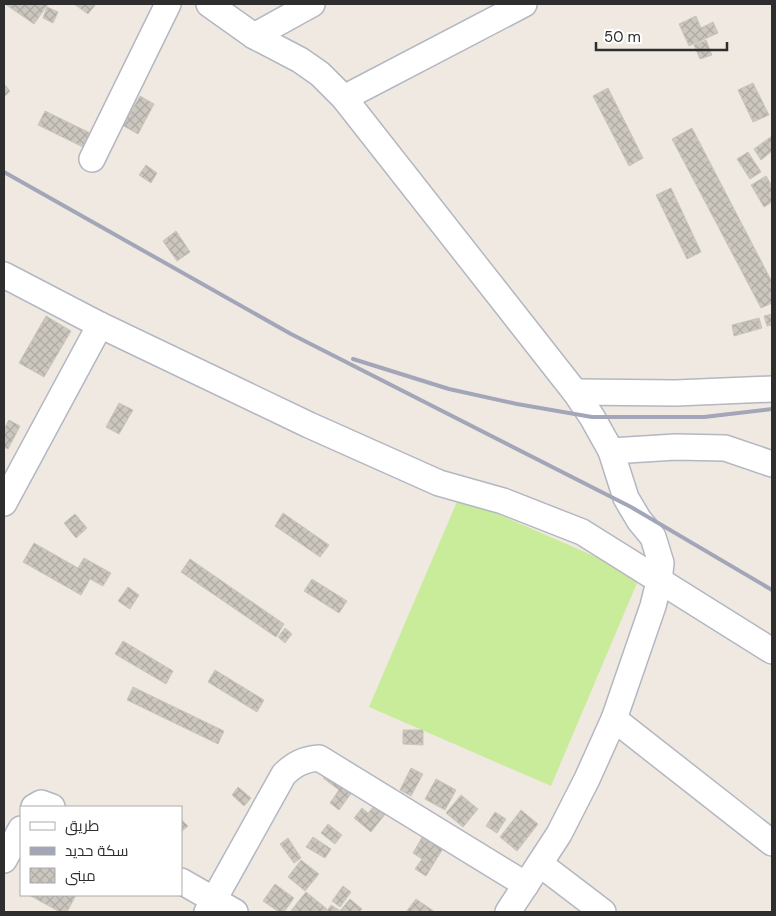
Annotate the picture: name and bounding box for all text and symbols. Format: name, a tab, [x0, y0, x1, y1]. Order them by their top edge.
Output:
scale bar	[596, 20, 727, 52]
text: 50 m	[604, 27, 641, 47]
legend	[20, 806, 182, 896]
text: طريق	[65, 816, 99, 836]
text: سكة حديد	[65, 841, 128, 861]
text: مبنى	[65, 866, 96, 886]

